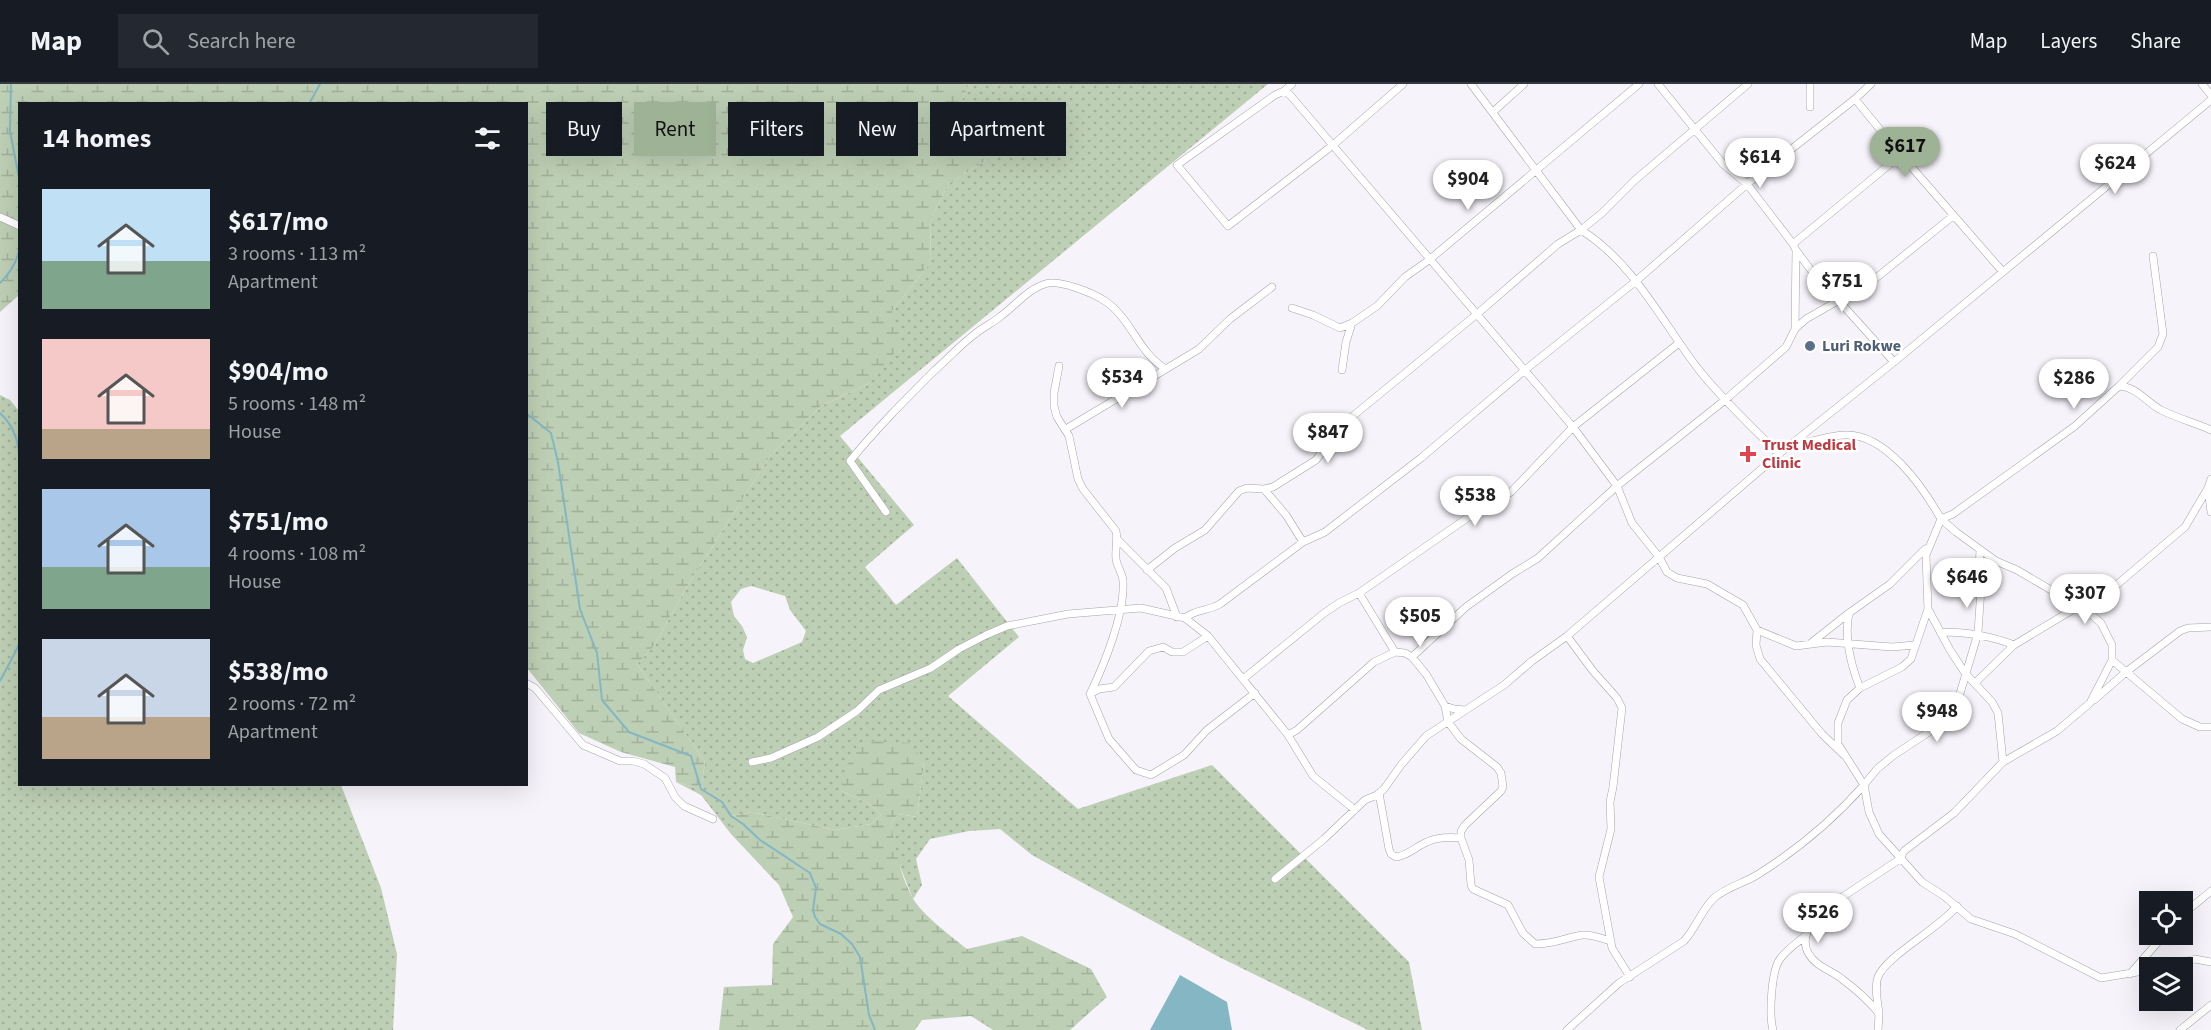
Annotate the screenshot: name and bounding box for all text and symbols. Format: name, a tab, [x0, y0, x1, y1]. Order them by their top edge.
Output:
search box	[118, 14, 538, 68]
text: Map	[30, 21, 82, 61]
icon: search	[139, 25, 172, 58]
text: Search here	[187, 25, 296, 57]
text: Map	[1970, 26, 2007, 56]
text: Layers	[2040, 26, 2097, 56]
text: Share	[2130, 26, 2181, 56]
chip: Buy	[546, 102, 622, 156]
chip: Rent	[634, 102, 716, 156]
chip: Filters	[728, 102, 824, 156]
chip: New	[836, 102, 918, 156]
chip: Apartment	[930, 102, 1066, 156]
text: 14 homes	[42, 120, 151, 157]
icon: filters	[471, 122, 504, 155]
pin: $617	[1869, 127, 1941, 178]
text: $617	[1884, 132, 1926, 160]
pin: $614	[1724, 138, 1796, 189]
text: $614	[1739, 143, 1781, 171]
pin: $624	[2079, 144, 2151, 195]
text: $624	[2094, 149, 2136, 177]
pin: $904	[1432, 160, 1504, 211]
text: $904	[1447, 165, 1489, 193]
text: $617/mo	[228, 203, 328, 240]
icon: home	[90, 213, 162, 285]
text: 3 rooms · 113 m²	[228, 240, 366, 268]
pin: $751	[1806, 262, 1878, 313]
text: $751	[1821, 267, 1863, 295]
text: Apartment	[228, 268, 318, 296]
place label: Luri Rokwe	[1822, 335, 1901, 357]
marker: Luri Rokwe	[1803, 339, 1817, 353]
text: $904/mo	[228, 353, 328, 390]
pin: $534	[1086, 358, 1158, 409]
pin: $286	[2038, 359, 2110, 410]
icon: home	[90, 363, 162, 435]
text: $534	[1101, 363, 1143, 391]
text: $286	[2053, 364, 2095, 392]
text: 5 rooms · 148 m²	[228, 390, 366, 418]
pin: $847	[1292, 413, 1364, 464]
text: House	[228, 418, 281, 446]
text: $847	[1307, 418, 1349, 446]
place label: Trust Medical Clinic	[1762, 434, 1857, 474]
marker: Trust Medical Clinic	[1739, 445, 1757, 463]
pin: $538	[1439, 476, 1511, 527]
text: $538	[1454, 481, 1496, 509]
text: $751/mo	[228, 503, 328, 540]
icon: home	[90, 513, 162, 585]
text: 4 rooms · 108 m²	[228, 540, 366, 568]
pin: $646	[1931, 558, 2003, 609]
text: $646	[1946, 563, 1988, 591]
text: House	[228, 568, 281, 596]
pin: $307	[2049, 574, 2121, 625]
text: $307	[2064, 579, 2106, 607]
pin: $505	[1384, 597, 1456, 648]
text: $505	[1399, 602, 1441, 630]
text: $538/mo	[228, 653, 328, 690]
icon: home	[90, 663, 162, 735]
text: 2 rooms · 72 m²	[228, 690, 356, 718]
pin: $948	[1901, 692, 1973, 743]
text: $948	[1916, 697, 1958, 725]
text: Apartment	[228, 718, 318, 746]
map controls	[2139, 891, 2193, 1011]
button: locate	[2139, 891, 2193, 945]
pin: $526	[1782, 893, 1854, 944]
text: $526	[1797, 898, 1839, 926]
button: layers	[2139, 957, 2193, 1011]

